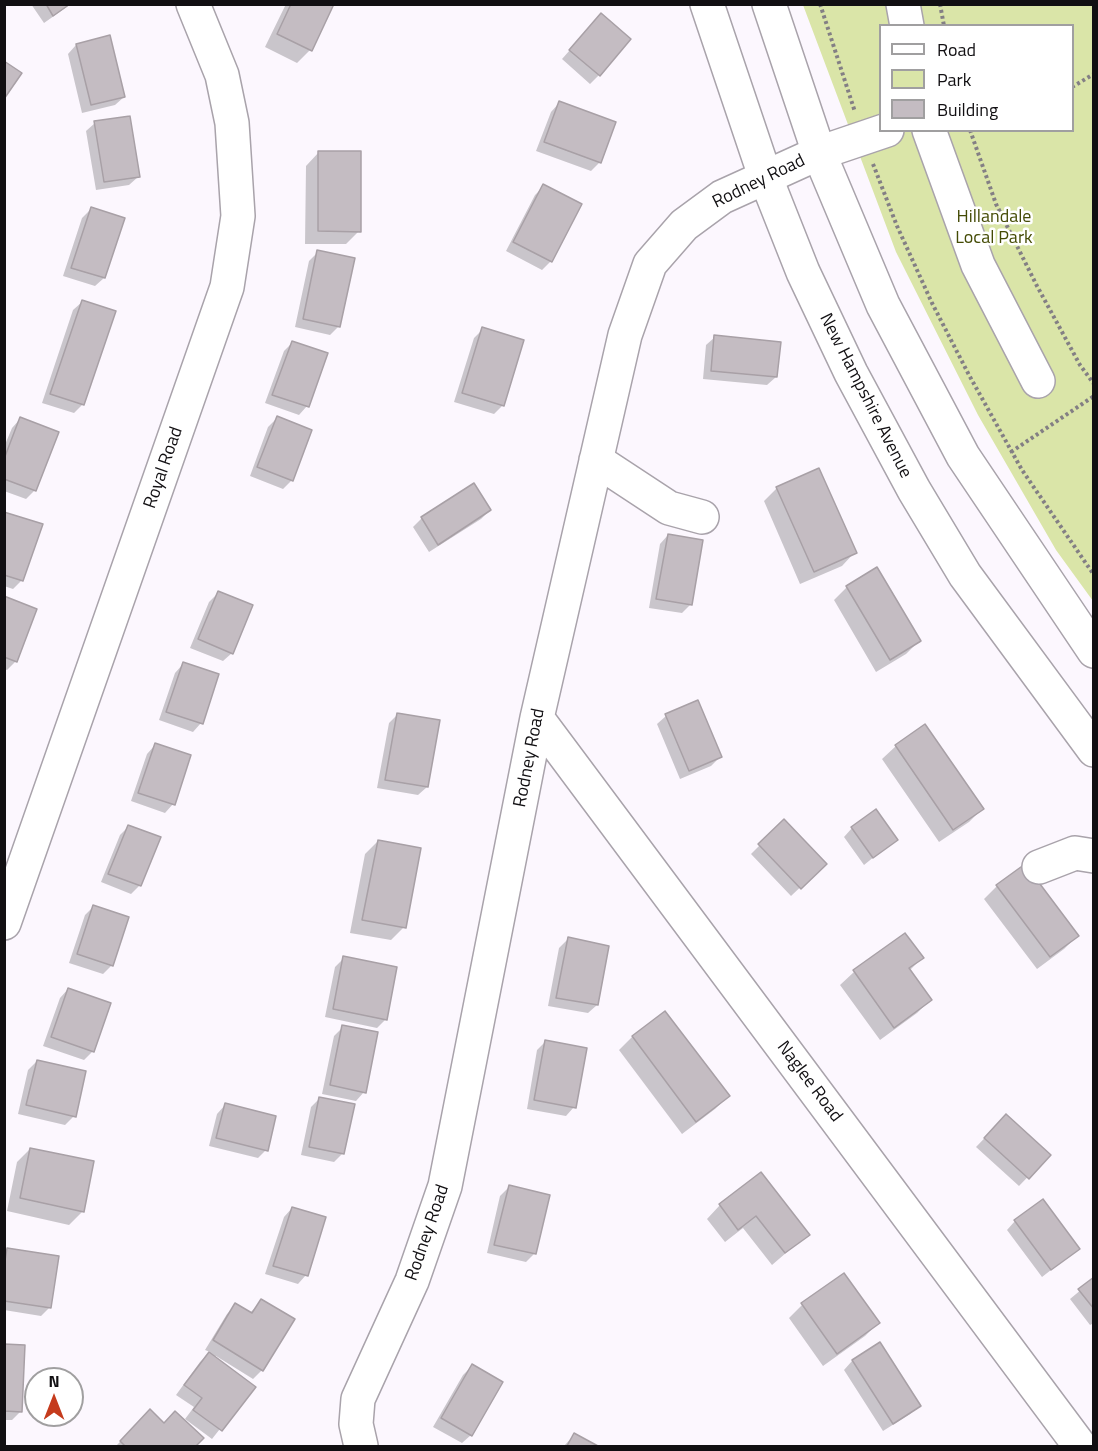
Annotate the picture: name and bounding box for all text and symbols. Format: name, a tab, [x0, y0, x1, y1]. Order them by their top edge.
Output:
legend	[879, 24, 1074, 132]
text: Road	[937, 36, 976, 63]
text: Park	[937, 66, 971, 93]
text: Building	[937, 96, 998, 123]
street label: Rodney Road	[709, 150, 809, 214]
park label: Hillandale Local Park	[955, 207, 1033, 250]
street label: New Hampshire Avenue	[814, 310, 916, 482]
street label: Royal Road	[140, 424, 188, 512]
street label: Rodney Road	[510, 707, 550, 809]
street label: Naglee Road	[772, 1037, 846, 1127]
street label: Rodney Road	[401, 1182, 455, 1284]
north arrow	[24, 1367, 84, 1427]
text: N	[48, 1369, 60, 1393]

